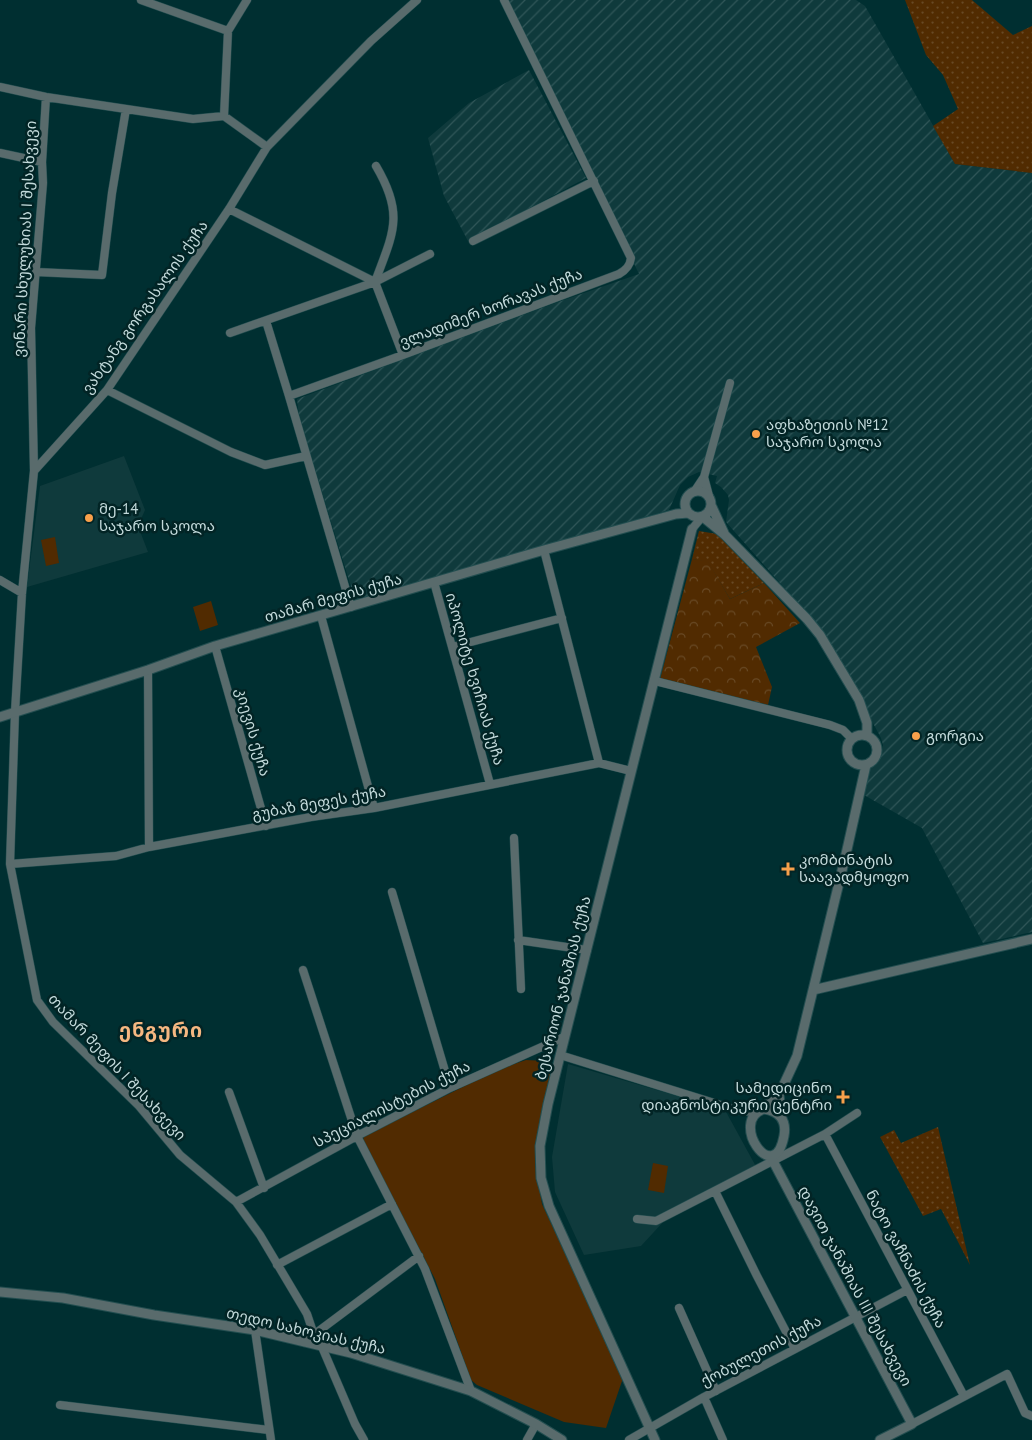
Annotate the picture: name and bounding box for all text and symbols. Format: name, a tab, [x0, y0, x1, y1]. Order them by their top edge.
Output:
street label: ვინარი სხულუხიას I შესახვევი	[9, 120, 40, 358]
street label: ვახტანგ გორგასალის ქუჩა	[77, 216, 212, 397]
street label: ვლადიმერ ხორავას ქუჩა	[397, 264, 585, 351]
place label: აფხაზეთის №12 საჯარო სკოლა	[766, 415, 889, 451]
marker: აფხაზეთის №12 საჯარო სკოლა	[750, 428, 762, 440]
place label: მე-14 საჯარო სკოლა	[99, 499, 215, 535]
marker: მე-14 საჯარო სკოლა	[83, 512, 95, 524]
street label: თამარ მეფის ქუჩა	[262, 569, 404, 626]
street label: იპოლიტე ხვიჩიას ქუჩა	[442, 590, 509, 767]
street label: კიევის ქუჩა	[232, 685, 275, 778]
place label: გორგია	[926, 726, 984, 745]
marker: გორგია	[910, 730, 922, 742]
street label: გუბაზ მეფეს ქუჩა	[250, 781, 387, 824]
place label: კომბინატის საავადმყოფო	[799, 850, 909, 886]
marker: კომბინატის საავადმყოფო	[781, 862, 795, 876]
street label: ბესარიონ ჯანაშიას ქუჩა	[530, 894, 595, 1082]
street label: თამარ მეფის I შესახვევი	[44, 989, 190, 1144]
district label: ენგური	[119, 1017, 203, 1043]
street label: სპეციალისტების ქუჩა	[310, 1056, 473, 1151]
place label: სამედიცინო დიაგნოსტიკური ცენტრი	[641, 1078, 832, 1114]
marker: სამედიცინო დიაგნოსტიკური ცენტრი	[836, 1090, 850, 1104]
street label: დავით ჯანაშიას III შესახვევი	[794, 1182, 916, 1389]
street label: ნატო ვაჩნაძის ქუჩა	[862, 1186, 951, 1331]
street label: თედო სახოკიას ქუჩა	[225, 1303, 388, 1358]
street label: ქობულეთის ქუჩა	[697, 1311, 824, 1390]

